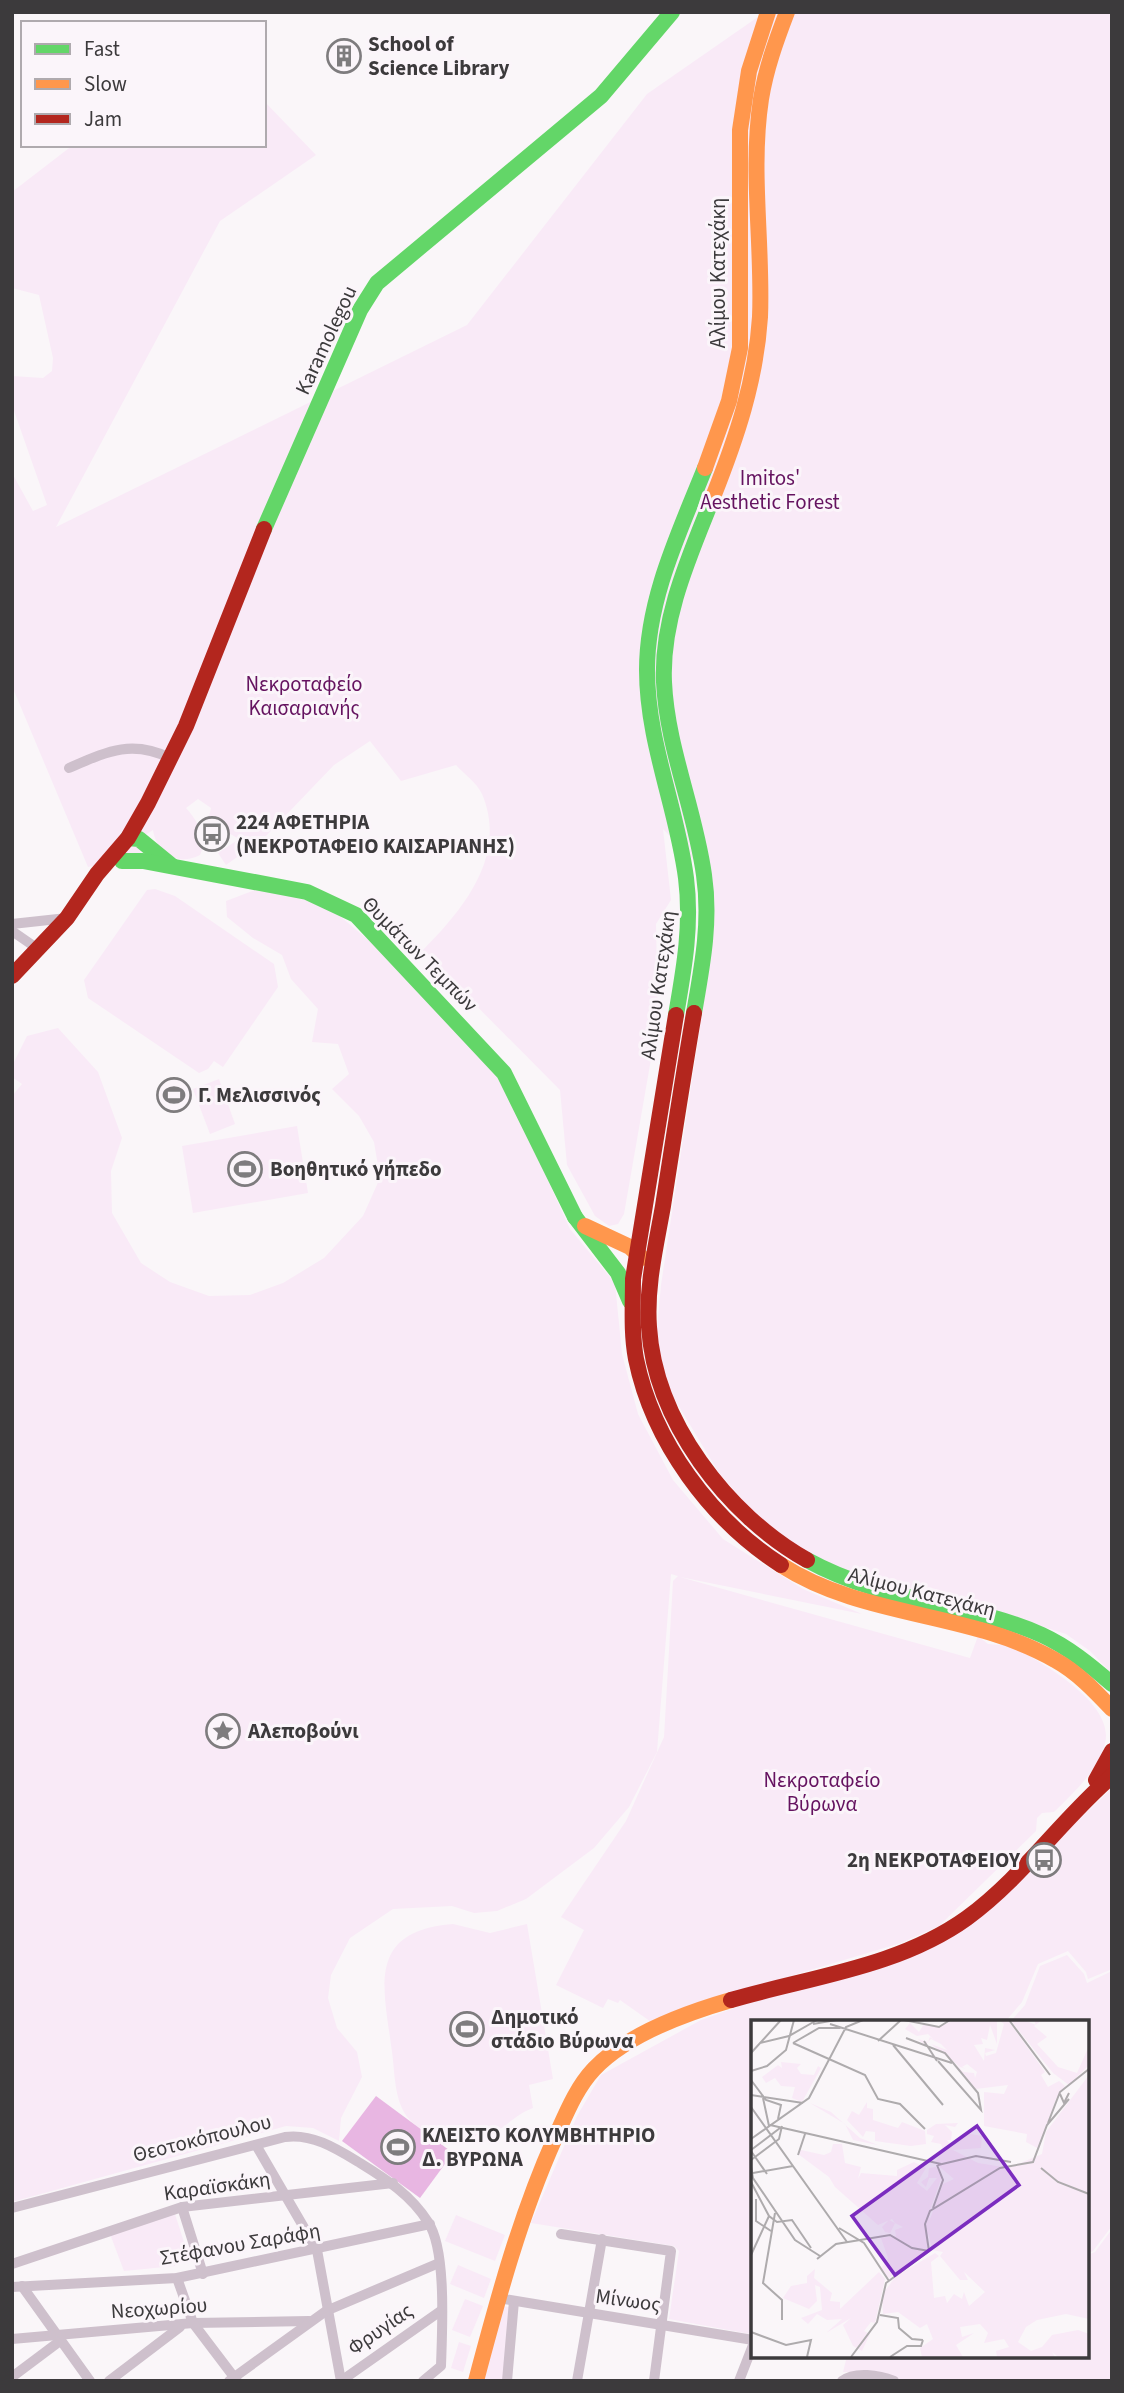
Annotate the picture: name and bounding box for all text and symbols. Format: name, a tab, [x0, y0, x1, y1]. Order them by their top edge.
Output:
legend	[21, 21, 266, 147]
place label: School of Science Library	[368, 29, 510, 83]
text: Fast	[84, 34, 120, 64]
building icon: School of Science Library	[325, 37, 363, 75]
text: Slow	[84, 69, 127, 99]
text: Jam	[84, 104, 122, 134]
street label: Αλίμου Κατεχάκη	[703, 198, 733, 348]
street label: Karamolegou	[288, 280, 364, 400]
park label: Imitos' Aesthetic Forest	[700, 463, 840, 517]
park label: Νεκροταφείο Καισαριανής	[246, 669, 362, 723]
place label: 224 ΑΦΕΤΗΡΙΑ (ΝΕΚΡΟΤΑΦΕΙΟ ΚΑΙΣΑΡΙΑΝΗΣ)	[236, 807, 515, 861]
bus stop icon: 224 ΑΦΕΤΗΡΙΑ (ΝΕΚΡΟΤΑΦΕΙΟ ΚΑΙΣΑΡΙΑΝΗΣ)	[193, 815, 231, 853]
street label: Θυμάτων Τεμπών	[355, 889, 485, 1019]
street label: Αλίμου Κατεχάκη	[633, 908, 683, 1062]
sports icon: Γ. Μελισσινός	[155, 1076, 193, 1114]
place label: Γ. Μελισσινός	[198, 1080, 321, 1110]
sports icon: Βοηθητικό γήπεδο	[226, 1150, 264, 1188]
place label: Βοηθητικό γήπεδο	[270, 1154, 442, 1184]
street label: Αλίμου Κατεχάκη	[845, 1559, 999, 1625]
place icon: Αλεποβούνι	[204, 1712, 242, 1750]
place label: Αλεποβούνι	[247, 1716, 359, 1746]
park label: Νεκροταφείο Βύρωνα	[764, 1765, 880, 1819]
bus stop icon: 2η ΝΕΚΡΟΤΑΦΕΙΟΥ	[1025, 1841, 1063, 1879]
place label: 2η ΝΕΚΡΟΤΑΦΕΙΟΥ	[847, 1845, 1021, 1875]
place label: Δημοτικό στάδιο Βύρωνα	[491, 2002, 634, 2056]
sports icon: Δημοτικό στάδιο Βύρωνα	[448, 2010, 486, 2048]
inset map	[751, 2020, 1089, 2358]
street label: Θεοτοκόπουλου	[130, 2106, 274, 2170]
place label: ΚΛΕΙΣΤΟ ΚΟΛΥΜΒΗΤΗΡΙΟ Δ. ΒΥΡΩΝΑ	[422, 2120, 655, 2174]
sports icon: ΚΛΕΙΣΤΟ ΚΟΛΥΜΒΗΤΗΡΙΟ Δ. ΒΥΡΩΝΑ	[379, 2128, 417, 2166]
street label: Καραϊσκάκη	[162, 2164, 272, 2208]
street label: Στέφανου Σαράφη	[158, 2215, 322, 2273]
street label: Μίνωος	[594, 2281, 662, 2319]
street label: Νεοχωρίου	[110, 2290, 208, 2326]
street label: Φρυγίας	[341, 2296, 419, 2362]

